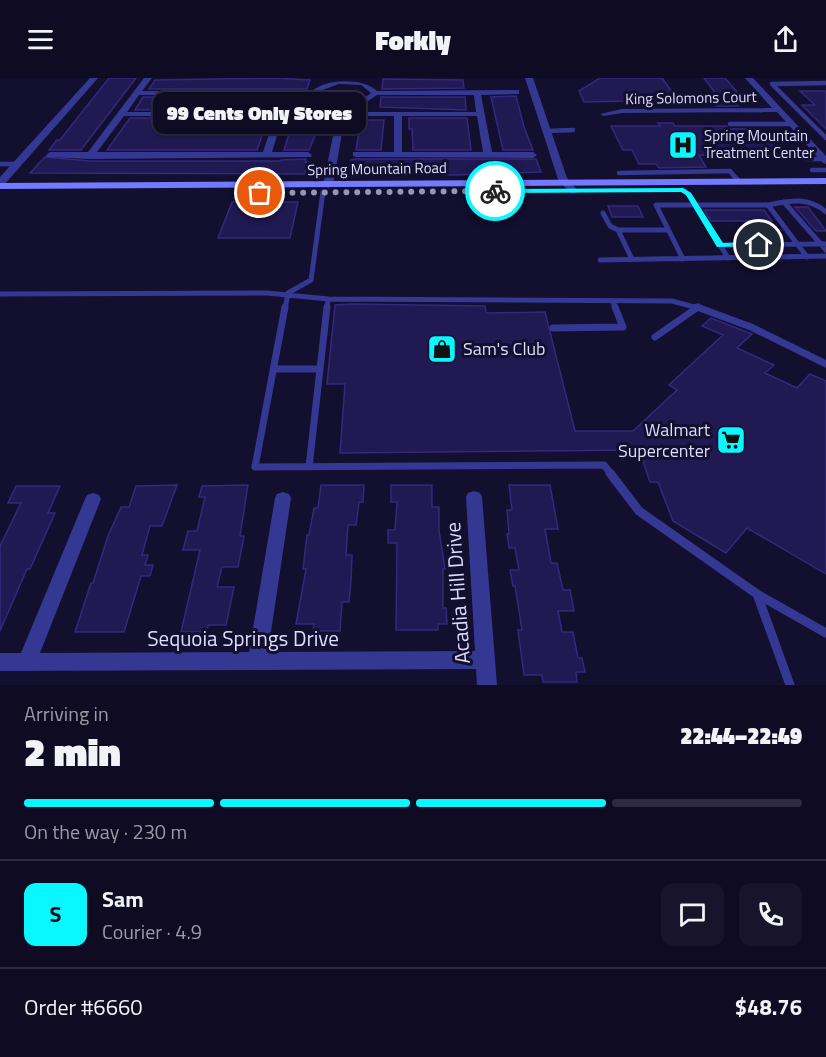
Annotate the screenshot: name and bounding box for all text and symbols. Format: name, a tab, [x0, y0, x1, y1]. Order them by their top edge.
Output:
text: Forkly	[375, 19, 451, 60]
icon: menu	[24, 23, 57, 56]
icon: share	[769, 23, 802, 56]
street label: King Solomons Court	[625, 85, 758, 110]
callout: 99 Cents Only Stores	[154, 91, 366, 133]
text: 99 Cents Only Stores	[167, 97, 352, 128]
place label: Spring Mountain Treatment Center	[704, 124, 814, 164]
hospital icon: Spring Mountain Treatment Center	[667, 129, 699, 161]
street label: Spring Mountain Road	[307, 156, 447, 181]
courier	[465, 161, 525, 221]
pin	[234, 167, 285, 218]
icon: bike	[479, 175, 512, 208]
icon: bag	[243, 176, 276, 209]
pin	[733, 219, 784, 270]
icon: home	[742, 228, 775, 261]
shop icon: Sam's Club	[426, 333, 458, 365]
place label: Sam's Club	[463, 335, 546, 362]
place label: Walmart Supercenter	[618, 416, 711, 464]
supermarket icon: Walmart Supercenter	[715, 424, 747, 456]
street label: Acadia Hill Drive	[436, 521, 478, 665]
street label: Sequoia Springs Drive	[147, 622, 339, 654]
text: Arriving in	[24, 698, 109, 729]
text: 22:44–22:49	[680, 719, 802, 753]
text: 2 min	[24, 722, 121, 781]
text: On the way · 230 m	[24, 816, 187, 847]
text: Sam	[102, 882, 144, 916]
button: chat	[661, 883, 724, 946]
button: phone	[739, 883, 802, 946]
text: S	[50, 897, 61, 931]
text: Courier · 4.9	[102, 916, 202, 947]
text: Order #6660	[24, 990, 143, 1024]
text: $48.76	[735, 990, 802, 1024]

